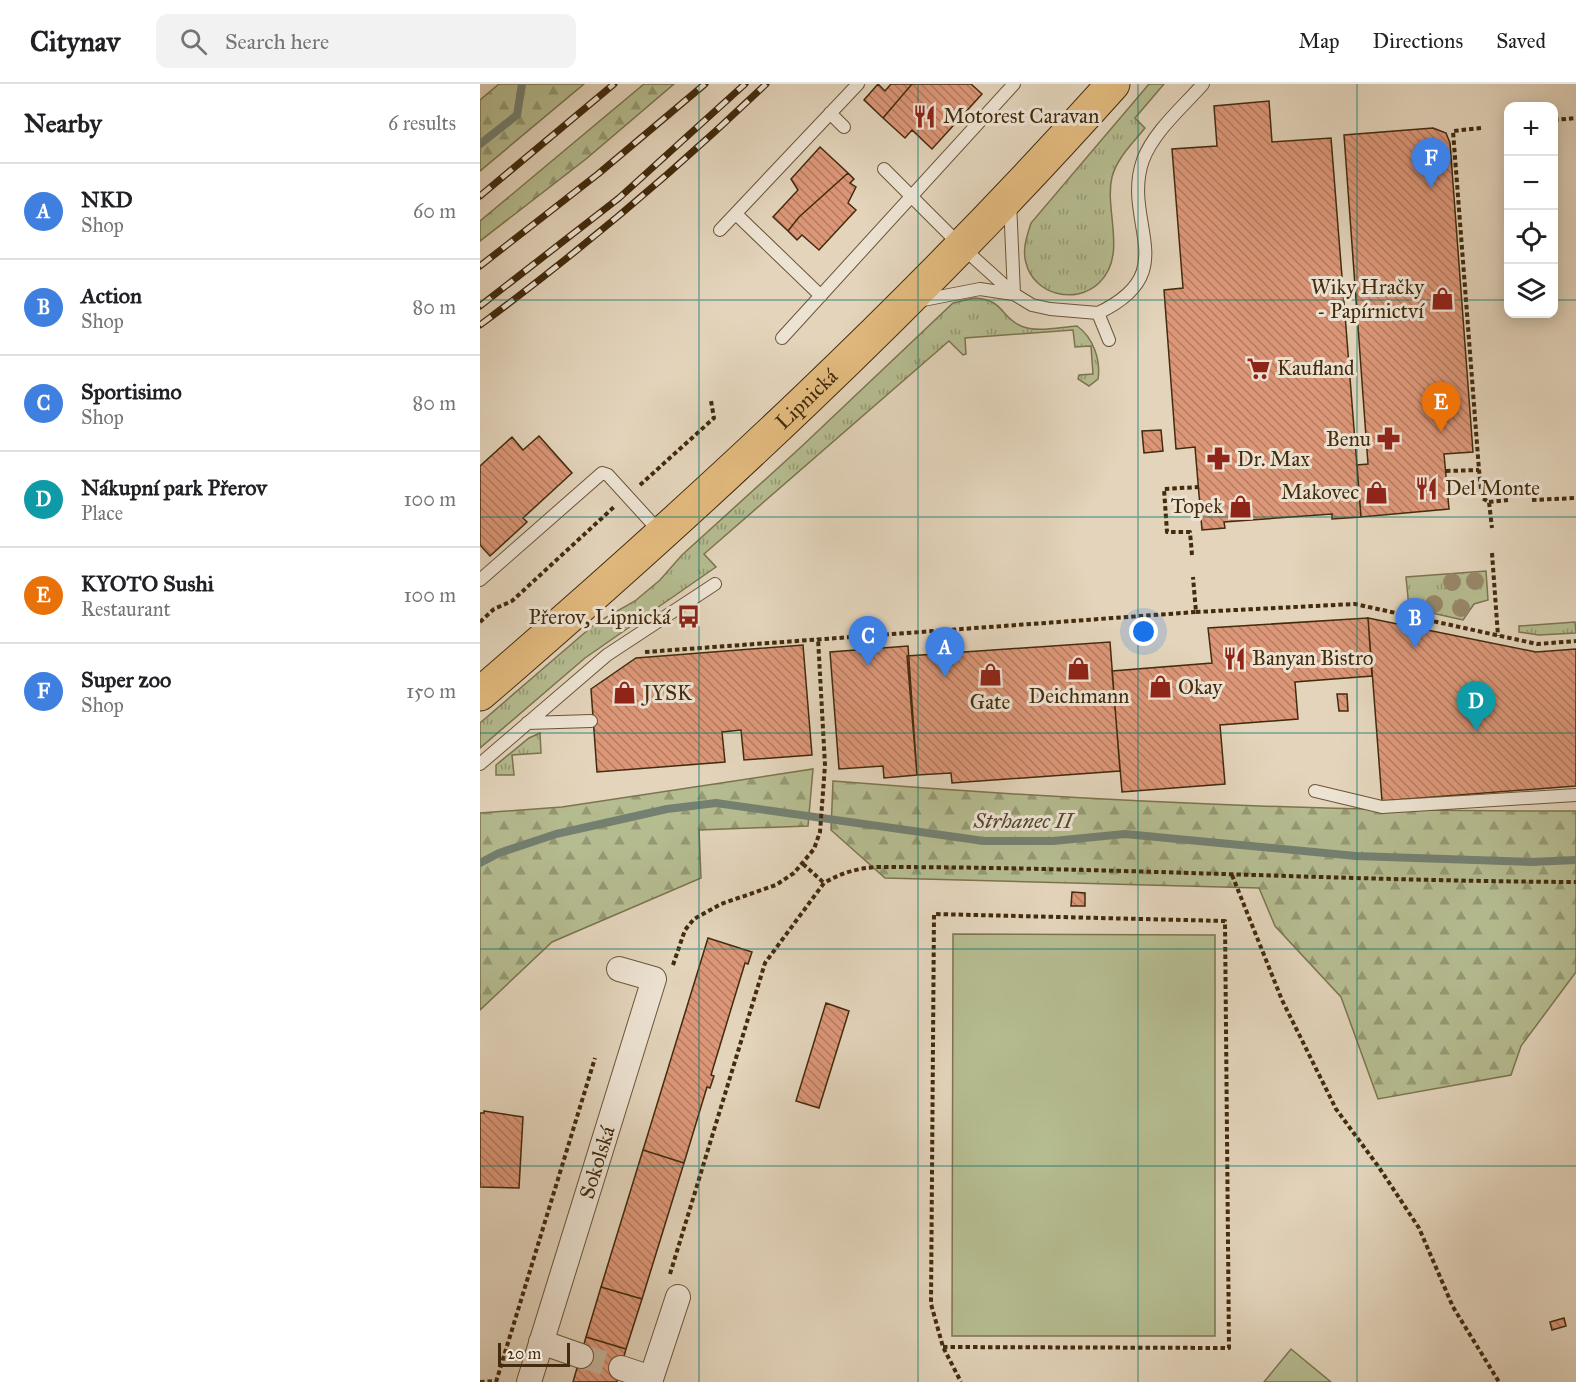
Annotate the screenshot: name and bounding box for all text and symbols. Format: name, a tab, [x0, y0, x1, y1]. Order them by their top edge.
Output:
search box	[156, 14, 576, 68]
text: Citynav	[30, 24, 120, 59]
icon: search	[177, 25, 210, 58]
text: Search here	[225, 28, 329, 55]
text: Map	[1299, 28, 1340, 54]
text: Directions	[1373, 28, 1463, 54]
text: Saved	[1496, 28, 1546, 54]
map controls	[1504, 102, 1558, 318]
button: +	[1504, 102, 1558, 156]
restaurant icon: Motorest Caravan	[912, 103, 938, 129]
place label: Motorest Caravan	[943, 103, 1099, 129]
text: Nearby	[24, 107, 102, 139]
text: 6 results	[388, 111, 456, 135]
pin: F	[1412, 138, 1450, 188]
button: −	[1504, 156, 1558, 210]
text: NKD	[81, 186, 133, 213]
text: A	[37, 199, 50, 223]
text: 60 m	[413, 199, 456, 223]
button: locate	[1504, 210, 1558, 264]
text: Shop	[81, 213, 124, 237]
button: layers	[1504, 264, 1558, 318]
place label: Wiky Hračky - Papírnictví	[1311, 274, 1425, 324]
text: Action	[81, 282, 142, 309]
shop icon: Wiky Hračky - Papírnictví	[1429, 286, 1455, 312]
text: B	[37, 295, 50, 319]
text: 80 m	[413, 295, 456, 319]
text: Shop	[81, 309, 124, 333]
supermarket icon: Kaufland	[1246, 355, 1272, 381]
place label: Kaufland	[1277, 355, 1355, 381]
street label: Lipnická	[770, 363, 843, 435]
text: Sportisimo	[81, 378, 182, 405]
pin: E	[1422, 382, 1460, 432]
text: C	[37, 391, 50, 415]
text: 80 m	[413, 391, 456, 415]
text: Shop	[81, 405, 124, 429]
place label: Benu	[1326, 426, 1371, 452]
pharmacy icon: Benu	[1376, 426, 1402, 452]
pharmacy icon: Dr. Max	[1206, 446, 1232, 472]
place label: Dr. Max	[1237, 446, 1310, 472]
text: Nákupní park Přerov	[81, 474, 267, 501]
restaurant icon: Del Monte	[1414, 475, 1440, 501]
place label: Del Monte	[1445, 475, 1540, 501]
place label: Makovec	[1281, 479, 1359, 505]
shop icon: Makovec	[1364, 479, 1390, 505]
text: D	[36, 487, 51, 511]
text: 100 m	[404, 487, 456, 511]
place label: Topek	[1171, 493, 1223, 519]
shop icon: Topek	[1228, 493, 1254, 519]
text: Place	[81, 501, 123, 525]
text: KYOTO Sushi	[81, 570, 214, 597]
text: E	[36, 583, 51, 607]
text: 100 m	[404, 583, 456, 607]
text: Restaurant	[81, 597, 171, 621]
pin: B	[1396, 598, 1434, 648]
place label: Přerov, Lipnická	[529, 604, 671, 630]
bus stop icon: Přerov, Lipnická	[676, 604, 702, 630]
pin: C	[848, 616, 888, 666]
your location	[1129, 617, 1158, 646]
pin: A	[926, 628, 964, 677]
restaurant icon: Banyan Bistro	[1221, 645, 1247, 671]
place label: Banyan Bistro	[1252, 645, 1374, 671]
shop icon: Deichmann	[1066, 655, 1092, 681]
shop icon: Gate	[977, 661, 1003, 687]
text: Super zoo	[81, 666, 171, 693]
shop icon: Okay	[1147, 674, 1173, 700]
place label: Okay	[1178, 674, 1223, 700]
text: F	[37, 679, 50, 703]
text: 150 m	[406, 679, 456, 703]
shop icon: JYSK	[612, 680, 638, 706]
place label: JYSK	[641, 680, 693, 706]
pin: D	[1456, 682, 1496, 731]
place label: Deichmann	[1029, 683, 1129, 709]
place label: Gate	[970, 689, 1010, 715]
text: Shop	[81, 693, 124, 717]
water label: Strhanec II	[972, 807, 1076, 834]
street label: Sokolská	[574, 1123, 621, 1202]
scale bar	[498, 1340, 570, 1368]
text: 20 m	[507, 1344, 541, 1363]

